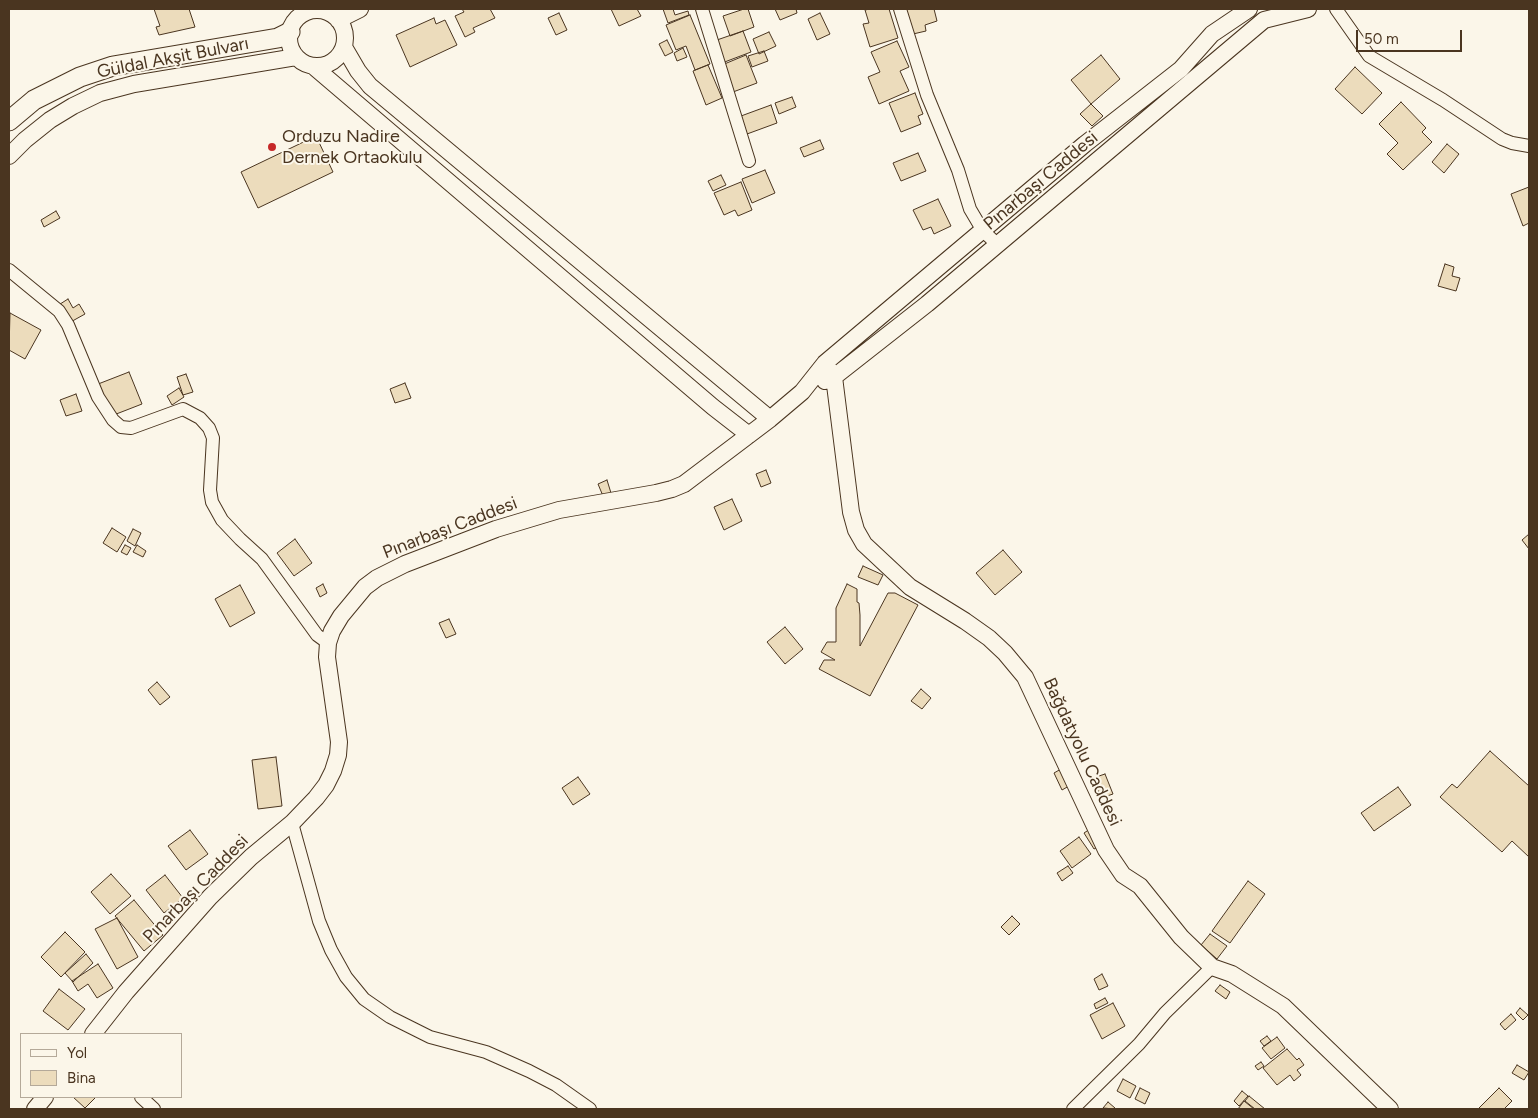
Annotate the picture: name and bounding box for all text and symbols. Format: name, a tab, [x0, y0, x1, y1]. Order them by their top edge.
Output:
scale bar	[1358, 20, 1464, 52]
text: 50 m	[1364, 30, 1399, 48]
street label: Güldal Akşit Bulvarı	[95, 33, 251, 83]
place label: Orduzu Nadire Dernek Ortaokulu	[282, 126, 423, 168]
street label: Pınarbaşı Caddesi	[980, 127, 1102, 235]
marker: Orduzu Nadire Dernek Ortaokulu	[266, 141, 278, 153]
street label: Pınarbaşı Caddesi	[380, 492, 520, 564]
street label: Bağdatyolu Caddesi	[1038, 674, 1126, 830]
street label: Pınarbaşı Caddesi	[139, 830, 253, 948]
legend	[20, 1033, 182, 1098]
text: Yol	[67, 1044, 87, 1062]
text: Bina	[67, 1069, 96, 1087]

